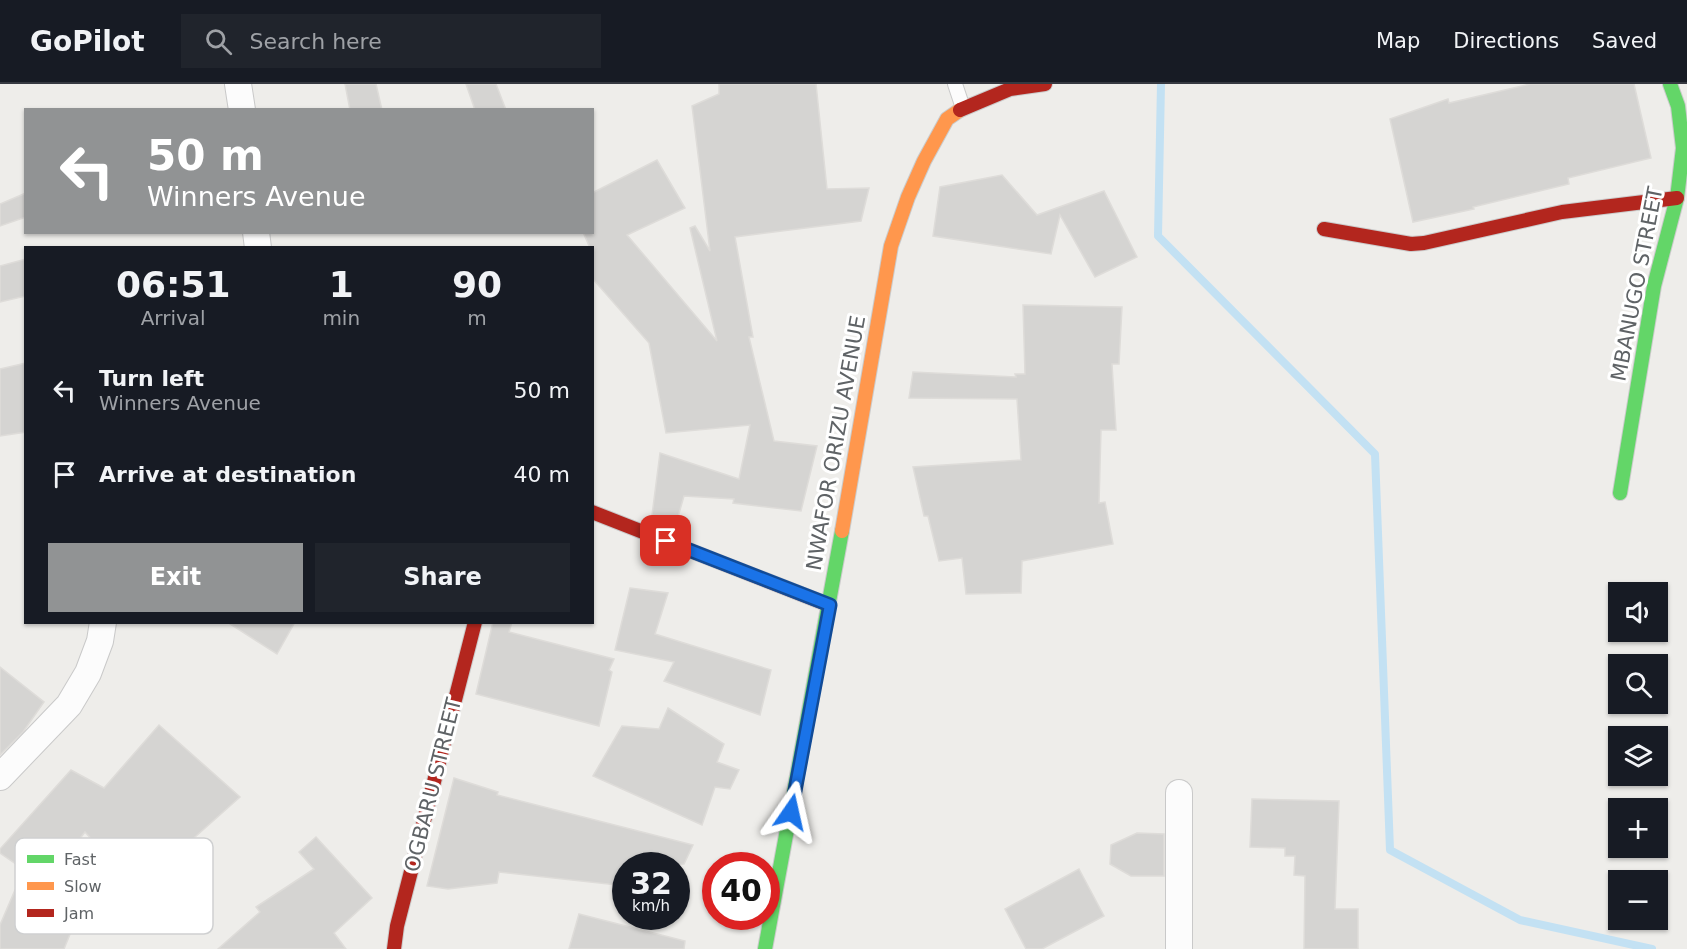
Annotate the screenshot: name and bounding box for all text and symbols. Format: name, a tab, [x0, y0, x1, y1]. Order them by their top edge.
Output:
search box	[181, 14, 601, 68]
text: GoPilot	[30, 25, 145, 58]
icon: search	[202, 25, 235, 58]
text: Search here	[250, 29, 382, 54]
text: Map	[1376, 29, 1420, 53]
text: Directions	[1453, 29, 1559, 53]
text: Saved	[1592, 29, 1657, 53]
text: 50 m	[147, 131, 264, 180]
icon: left	[48, 132, 126, 210]
text: Winners Avenue	[147, 181, 366, 212]
street label: MBANUGO STREET	[1606, 185, 1668, 383]
text: 06:51	[116, 264, 230, 305]
text: 1	[329, 264, 354, 305]
text: 90	[452, 264, 502, 305]
text: Arrival	[141, 306, 206, 330]
text: min	[322, 306, 360, 330]
text: m	[467, 306, 487, 330]
street label: NWAFOR ORIZU AVENUE	[802, 314, 870, 572]
text: Turn left	[99, 366, 204, 391]
icon: left	[48, 374, 81, 407]
text: 50 m	[514, 378, 570, 403]
text: Winners Avenue	[99, 391, 261, 415]
icon: arrive	[48, 458, 81, 491]
text: Arrive at destination	[99, 462, 356, 487]
text: 40 m	[514, 462, 570, 487]
pin	[640, 515, 691, 566]
icon: arrive	[649, 524, 682, 557]
button: Exit	[48, 543, 303, 612]
button: Share	[315, 543, 570, 612]
map controls	[1608, 582, 1668, 930]
button: sound	[1608, 582, 1668, 642]
button: search	[1608, 654, 1668, 714]
street label: OGBARU STREET	[400, 695, 466, 874]
button: layers	[1608, 726, 1668, 786]
position arrow	[759, 780, 823, 844]
button: +	[1608, 798, 1668, 858]
legend	[15, 838, 213, 934]
text: Fast	[64, 850, 96, 869]
speed limit sign: 40	[702, 852, 780, 930]
text: 32	[630, 866, 672, 901]
button: −	[1608, 870, 1668, 930]
text: Slow	[64, 877, 101, 896]
text: km/h	[632, 897, 670, 915]
text: Jam	[63, 904, 94, 923]

